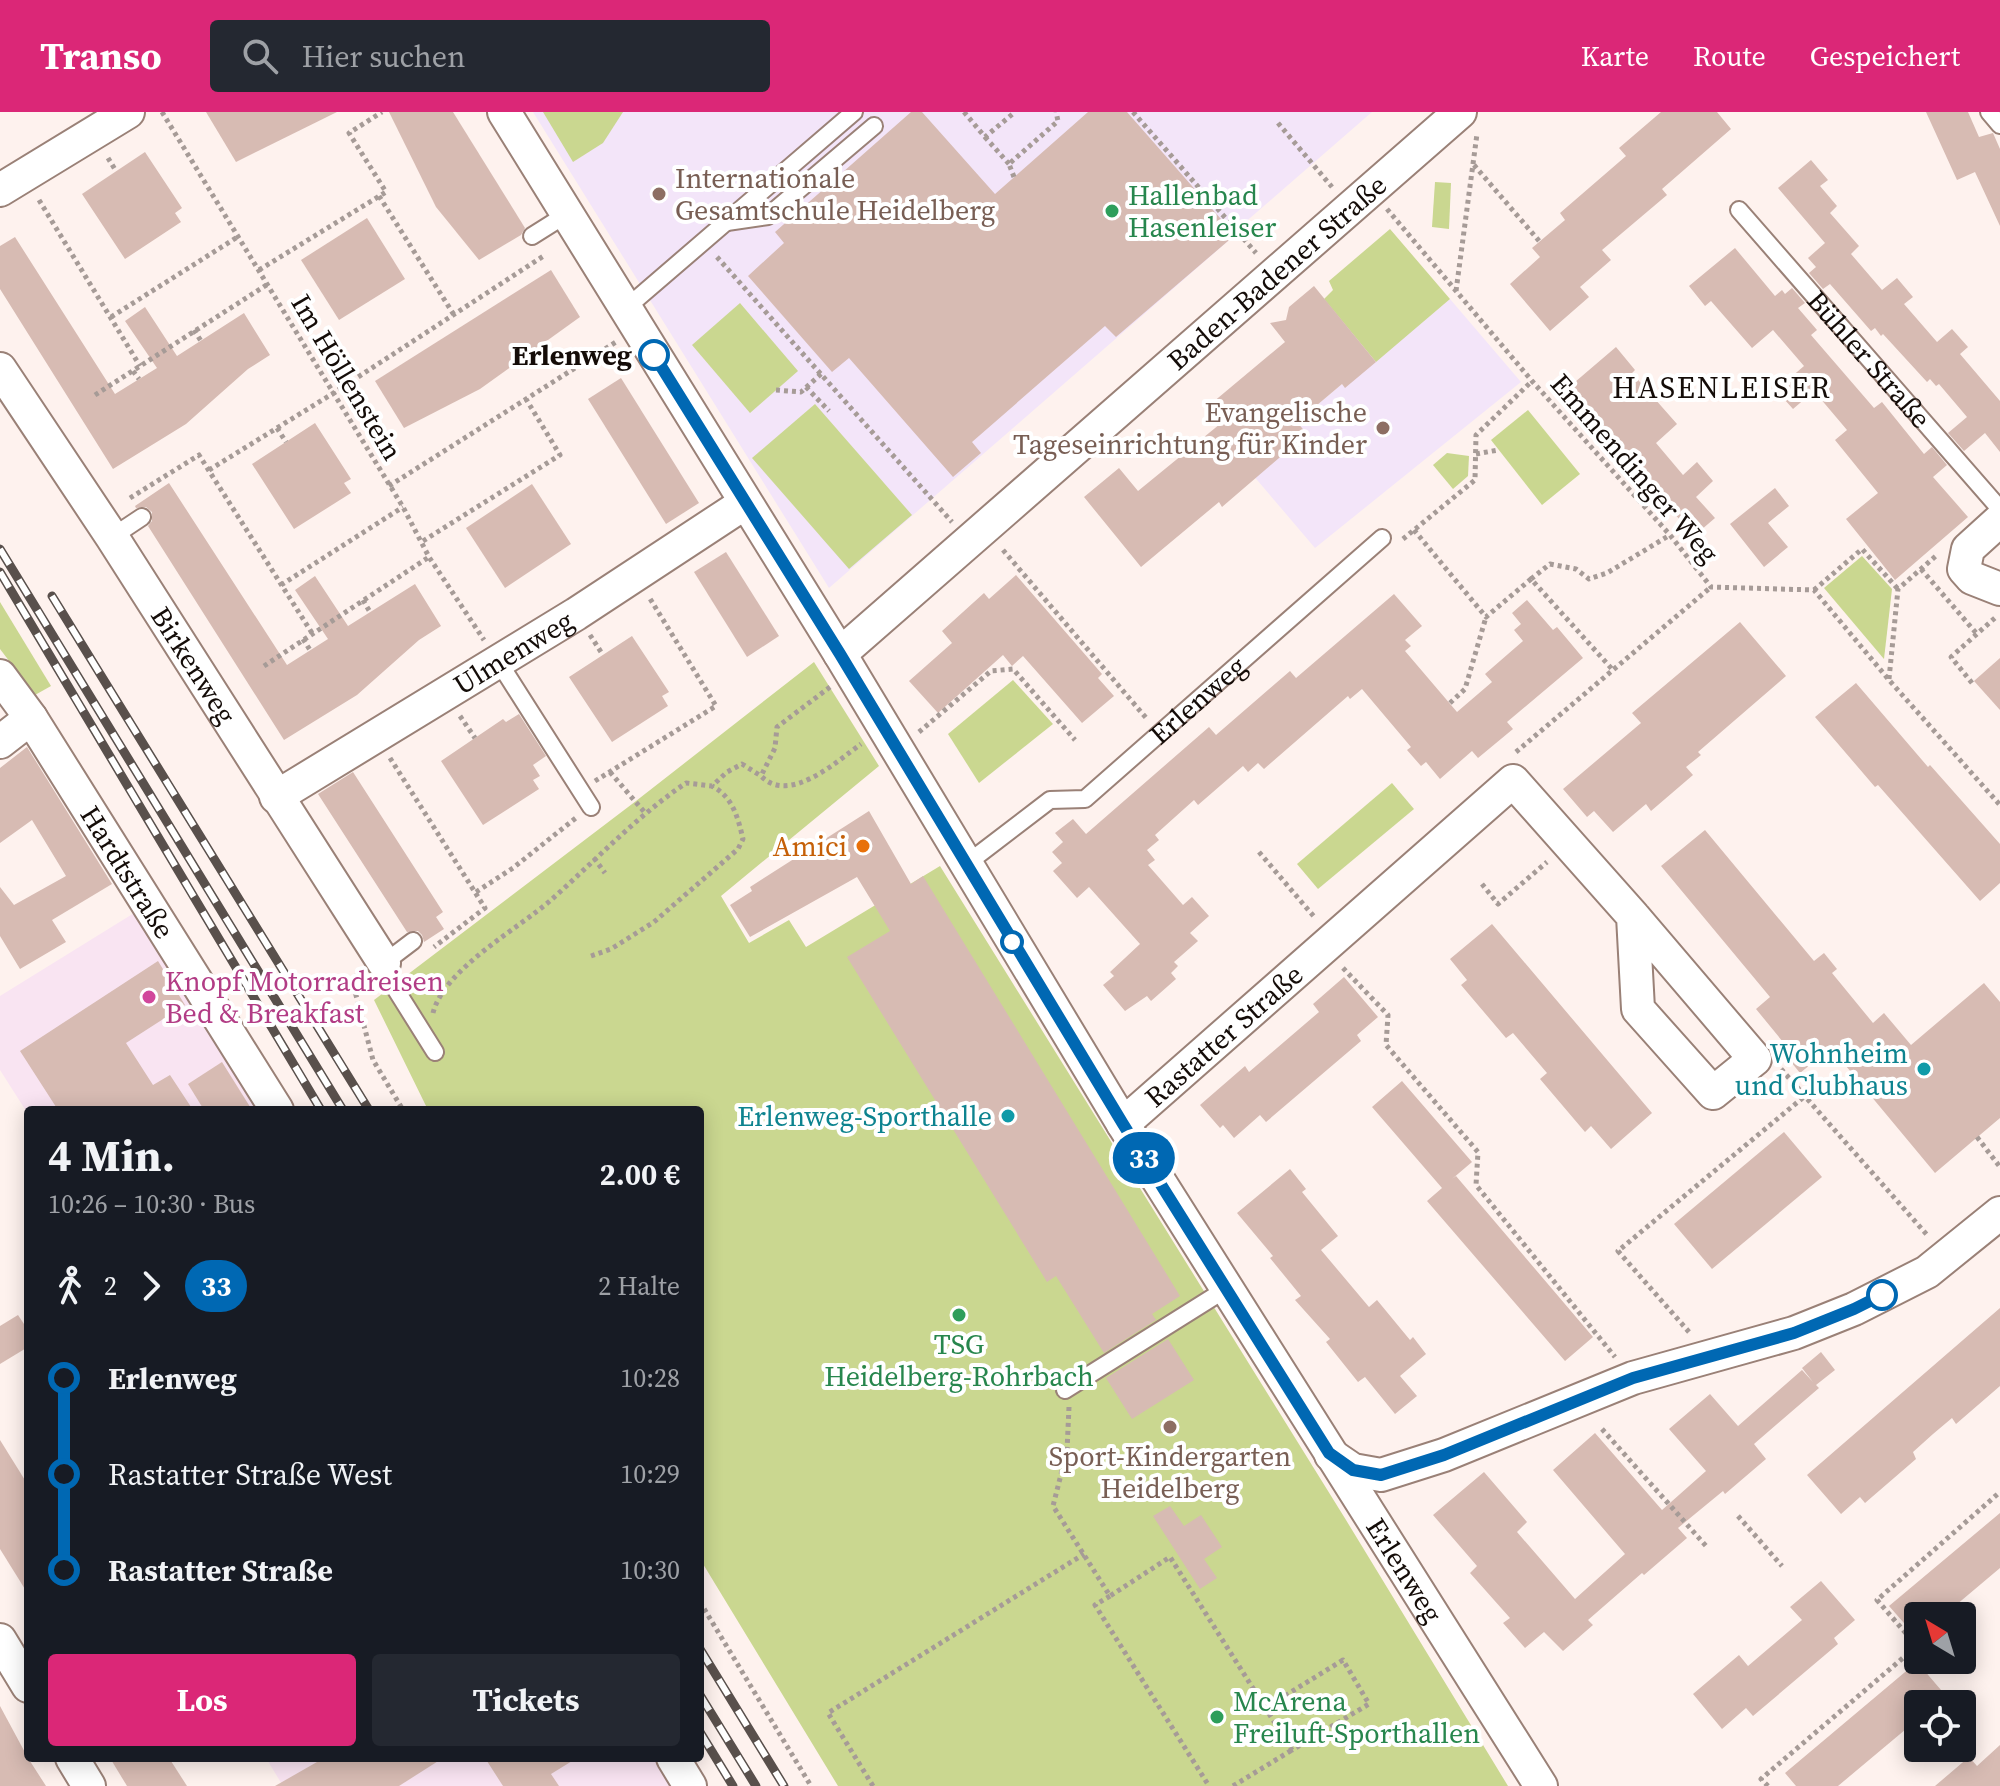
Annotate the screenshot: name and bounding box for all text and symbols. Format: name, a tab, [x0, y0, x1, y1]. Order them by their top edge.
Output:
search box	[210, 20, 770, 92]
text: Transo	[40, 30, 162, 82]
icon: search	[238, 34, 282, 78]
text: Hier suchen	[302, 36, 465, 77]
text: Karte	[1581, 37, 1649, 75]
text: Route	[1693, 37, 1766, 75]
text: Gespeichert	[1810, 37, 1960, 75]
place label: Internationale Gesamtschule Heidelberg	[675, 159, 995, 229]
street label: Baden-Badener Straße	[1159, 166, 1394, 378]
place label: Hallenbad Hasenleiser	[1128, 176, 1277, 246]
marker: Internationale Gesamtschule Heidelberg	[650, 185, 668, 203]
marker: Hallenbad Hasenleiser	[1103, 202, 1121, 220]
street label: Bühler Straße	[1799, 282, 1940, 436]
street label: Im Höllenstein	[282, 287, 412, 467]
place label: Erlenweg	[512, 336, 632, 374]
marker: Erlenweg	[639, 340, 669, 370]
street label: Emmendinger Weg	[1542, 365, 1728, 571]
district label: HASENLEISER	[1612, 367, 1832, 408]
place label: Evangelische Tageseinrichtung für Kinder	[1013, 393, 1367, 463]
marker: Evangelische Tageseinrichtung für Kinder	[1374, 419, 1392, 437]
street label: Birkenweg	[142, 599, 245, 731]
street label: Ulmenweg	[446, 601, 580, 703]
street label: Erlenweg	[1141, 647, 1254, 753]
street label: Hardtstraße	[72, 798, 184, 946]
place label: Amici	[773, 827, 847, 865]
marker: Amici	[854, 837, 872, 855]
unlabelled marker	[1001, 931, 1023, 953]
street label: Rastatter Straße	[1136, 956, 1311, 1115]
place label: Knopf Motorradreisen Bed & Breakfast	[165, 962, 444, 1032]
marker: Knopf Motorradreisen Bed & Breakfast	[140, 988, 158, 1006]
place label: Wohnheim und Clubhaus	[1735, 1034, 1908, 1104]
marker: Wohnheim und Clubhaus	[1915, 1060, 1933, 1078]
place label: Erlenweg-Sporthalle	[737, 1097, 992, 1135]
marker: Erlenweg-Sporthalle	[999, 1107, 1017, 1125]
text: 4 Min.	[48, 1125, 175, 1186]
line badge: 33	[1108, 1132, 1180, 1184]
text: 33	[1129, 1139, 1159, 1177]
text: 2.00 €	[600, 1154, 680, 1195]
text: 10:26 – 10:30 · Bus	[48, 1186, 255, 1222]
icon: walk	[48, 1264, 92, 1308]
icon: forward	[129, 1264, 173, 1308]
text: 33	[201, 1267, 231, 1305]
text: 2	[104, 1268, 117, 1304]
text: 2 Halte	[598, 1268, 680, 1304]
unlabelled marker	[1867, 1280, 1897, 1310]
marker: TSG Heidelberg-Rohrbach	[950, 1306, 968, 1324]
place label: TSG Heidelberg-Rohrbach	[824, 1325, 1094, 1395]
text: Erlenweg	[108, 1358, 237, 1399]
text: 10:28	[620, 1360, 680, 1396]
marker: Sport-Kindergarten Heidelberg	[1161, 1418, 1179, 1436]
place label: Sport-Kindergarten Heidelberg	[1049, 1437, 1291, 1507]
text: Rastatter Straße West	[108, 1454, 392, 1495]
text: 10:29	[620, 1456, 680, 1492]
street label: Erlenweg	[1357, 1511, 1452, 1630]
text: Rastatter Straße	[108, 1550, 333, 1591]
text: 10:30	[620, 1552, 680, 1588]
north arrow	[1904, 1602, 1976, 1674]
map controls	[1904, 1602, 1976, 1762]
button: Los	[48, 1654, 356, 1746]
button: Tickets	[372, 1654, 680, 1746]
place label: McArena Freiluft-Sporthallen	[1233, 1682, 1480, 1752]
button: locate	[1904, 1690, 1976, 1762]
marker: McArena Freiluft-Sporthallen	[1208, 1708, 1226, 1726]

